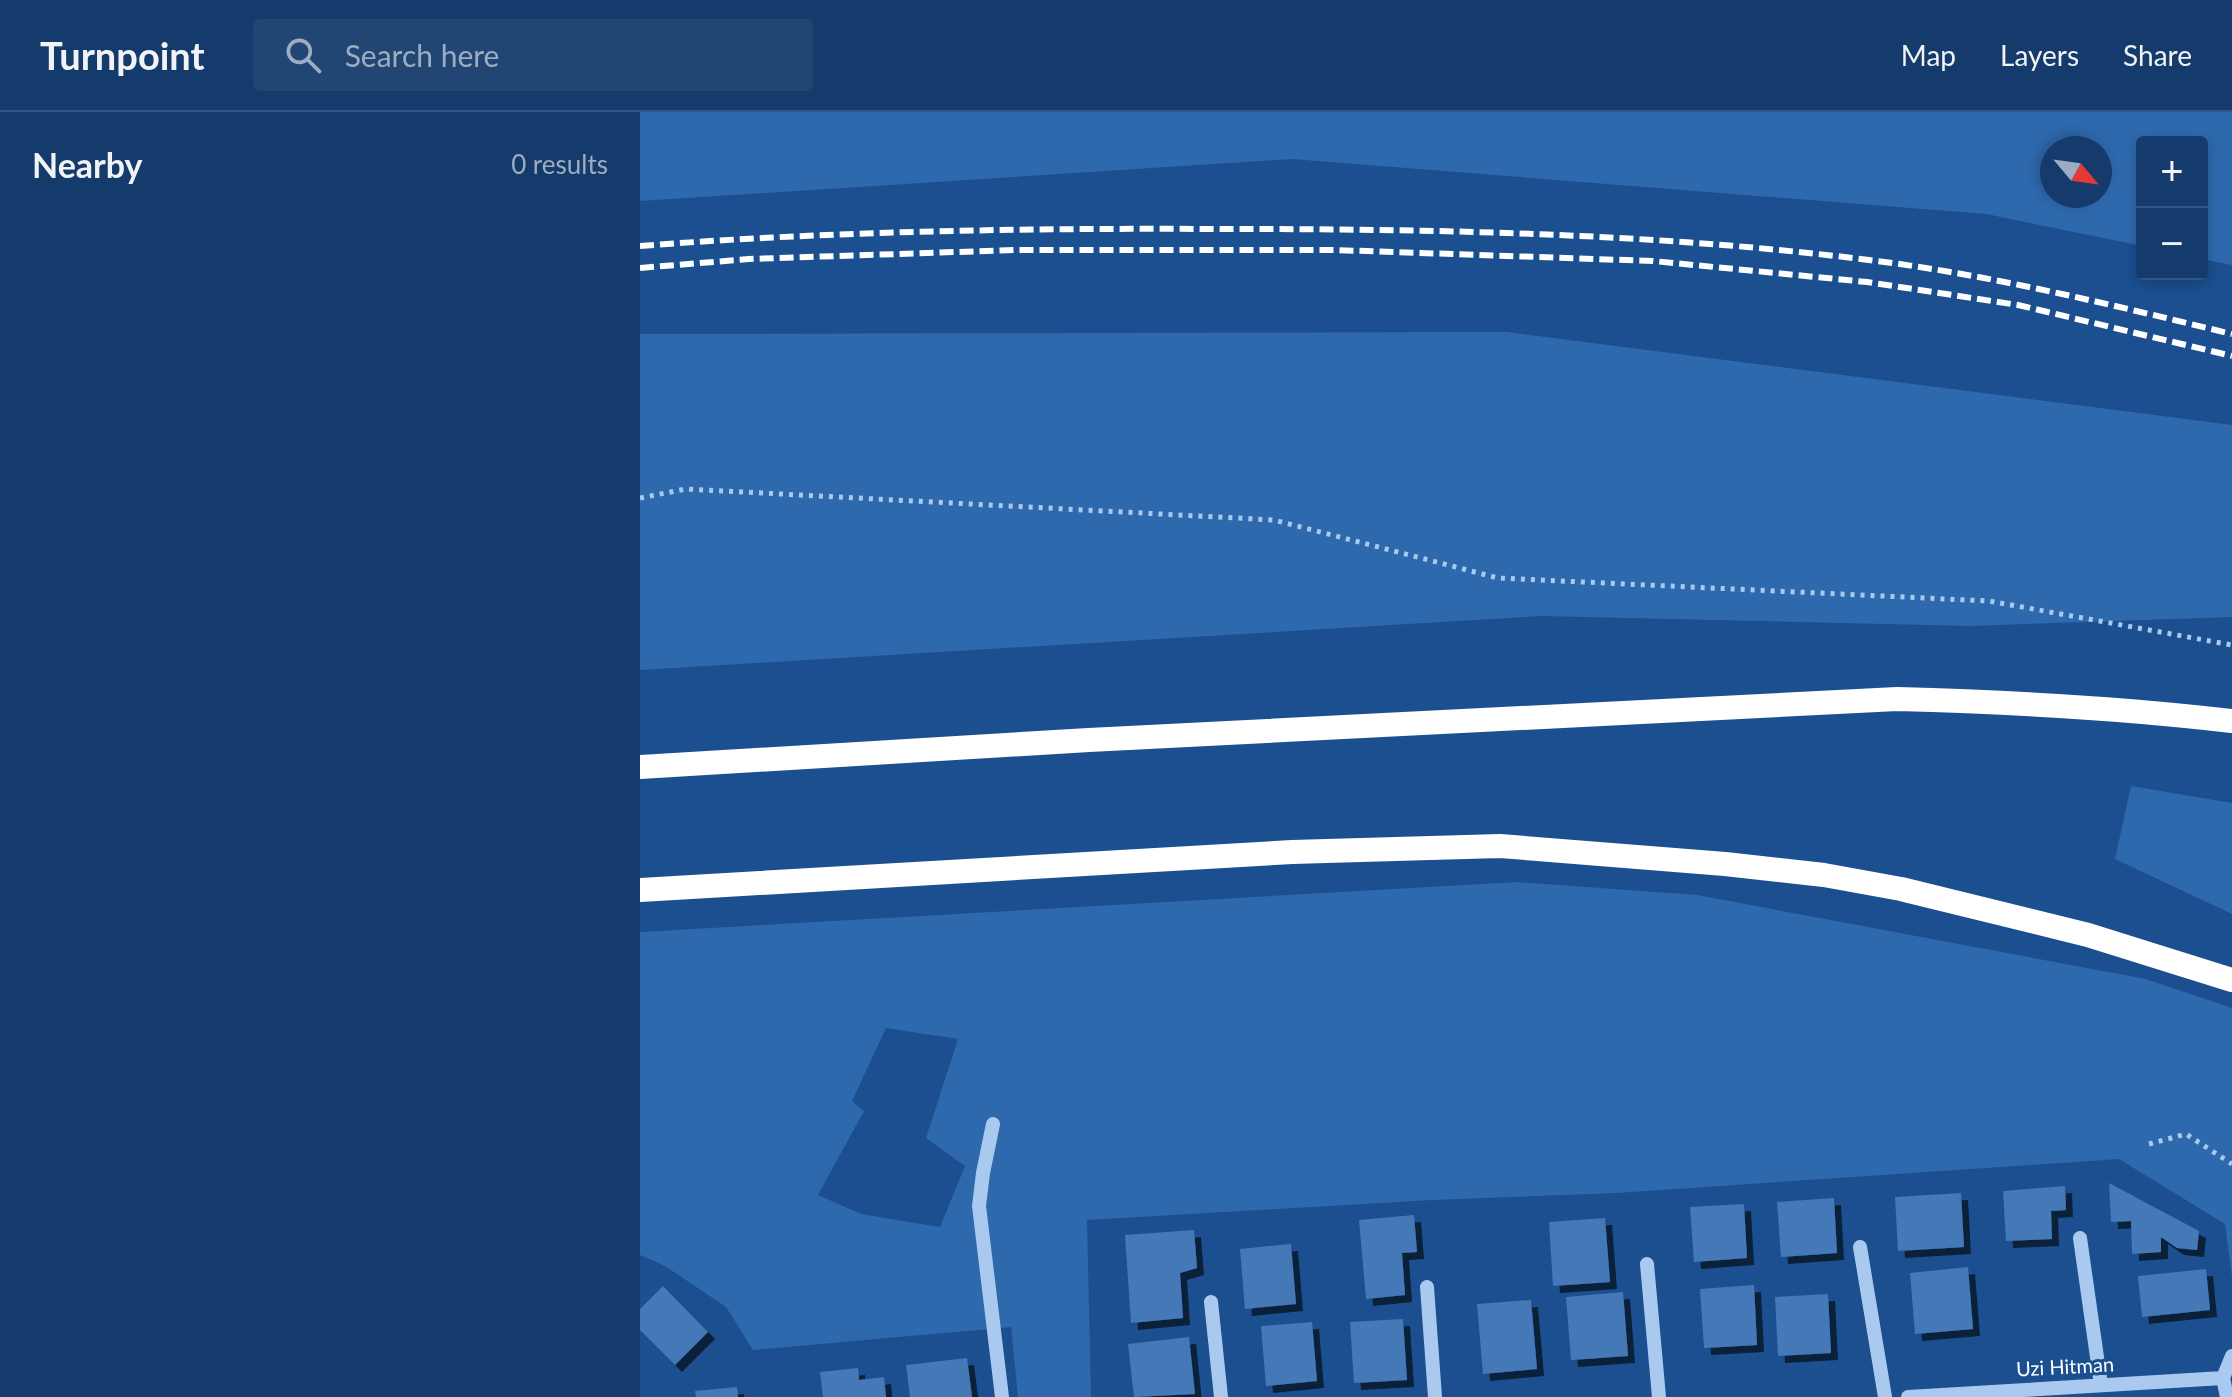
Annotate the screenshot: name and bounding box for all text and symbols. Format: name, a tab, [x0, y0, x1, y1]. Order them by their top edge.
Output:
search box	[253, 19, 813, 91]
text: Turnpoint	[40, 32, 205, 78]
icon: search	[281, 33, 325, 77]
text: Search here	[345, 37, 499, 73]
text: Map	[1901, 38, 1956, 72]
text: Layers	[2000, 38, 2079, 72]
text: Share	[2123, 38, 2192, 72]
north arrow	[2040, 136, 2112, 208]
map controls	[2136, 136, 2208, 280]
button: +	[2136, 136, 2208, 208]
text: Nearby	[32, 144, 143, 185]
text: 0 results	[511, 148, 608, 180]
button: −	[2136, 208, 2208, 280]
street label: Uzi Hitman	[2015, 1351, 2114, 1381]

